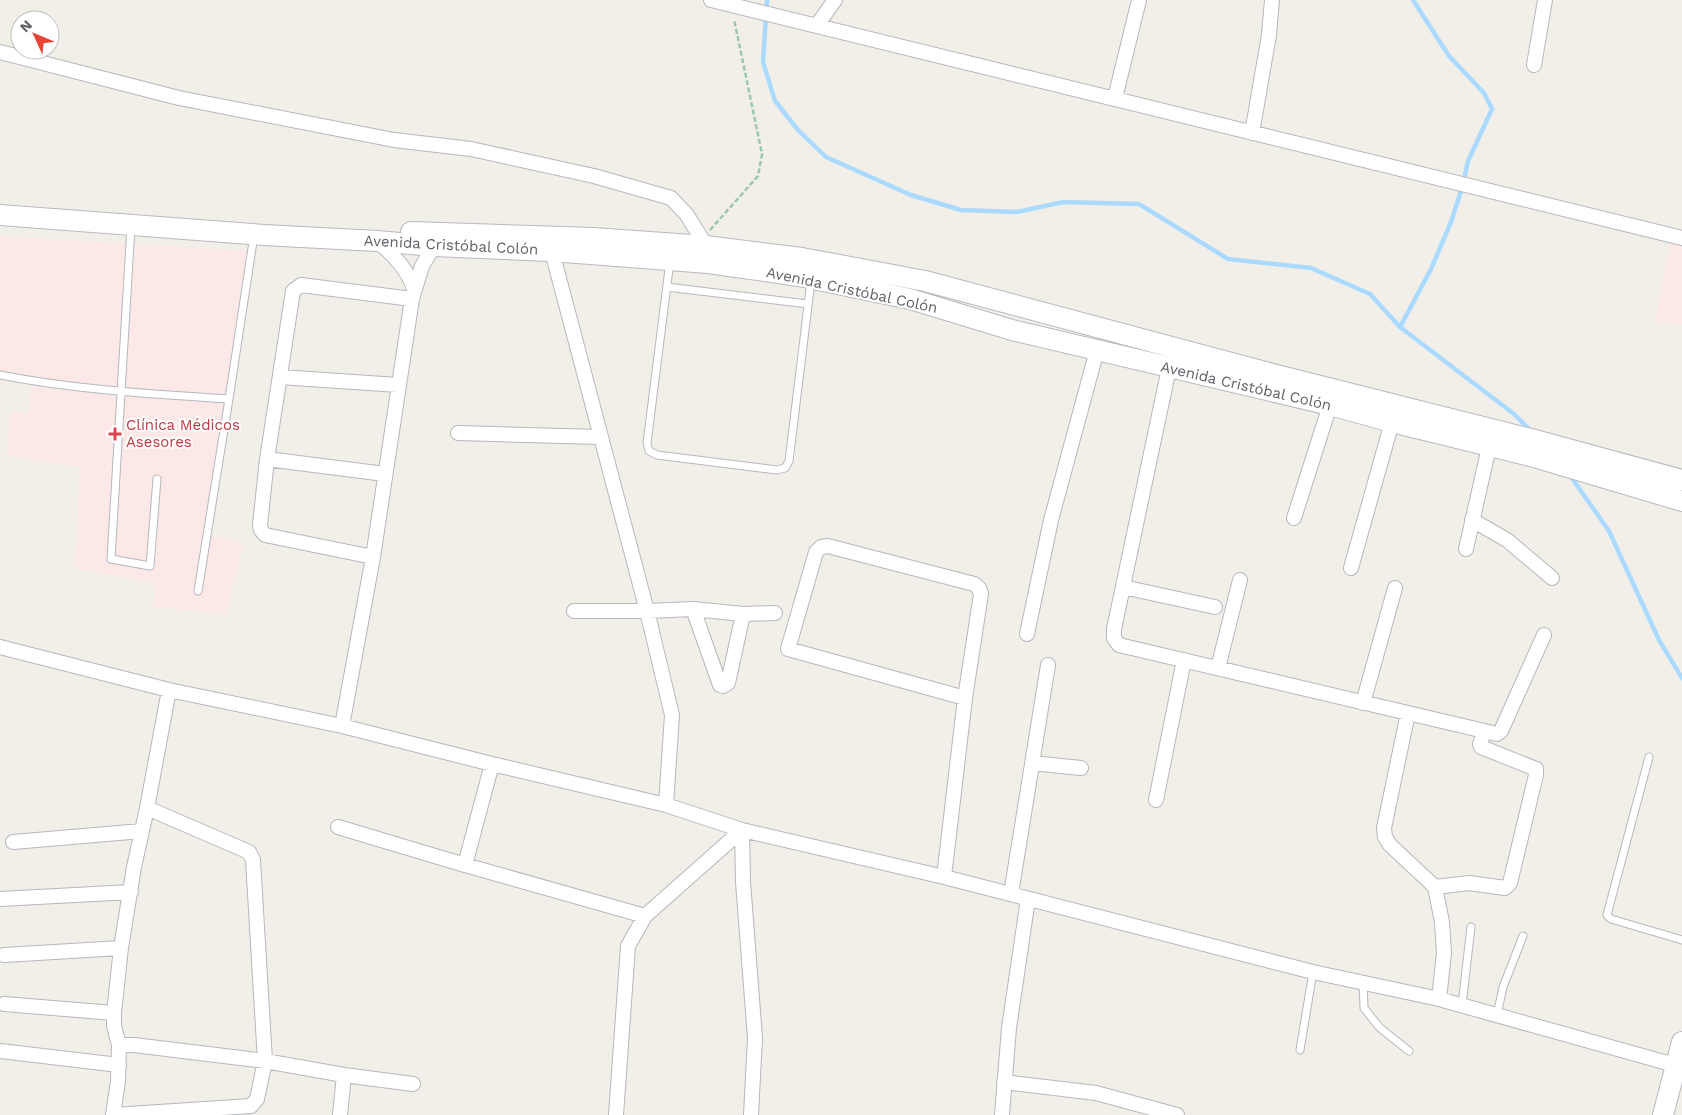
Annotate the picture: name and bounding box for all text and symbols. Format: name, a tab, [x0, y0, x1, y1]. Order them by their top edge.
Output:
north arrow	[10, 10, 60, 60]
text: N	[16, 17, 35, 35]
street label: Avenida Cristóbal Colón	[363, 231, 539, 259]
street label: Avenida Cristóbal Colón	[765, 263, 939, 317]
street label: Avenida Cristóbal Colón	[1159, 358, 1333, 414]
place label: Clínica Médicos Asesores	[126, 416, 240, 451]
marker: Clínica Médicos Asesores	[108, 427, 122, 441]

